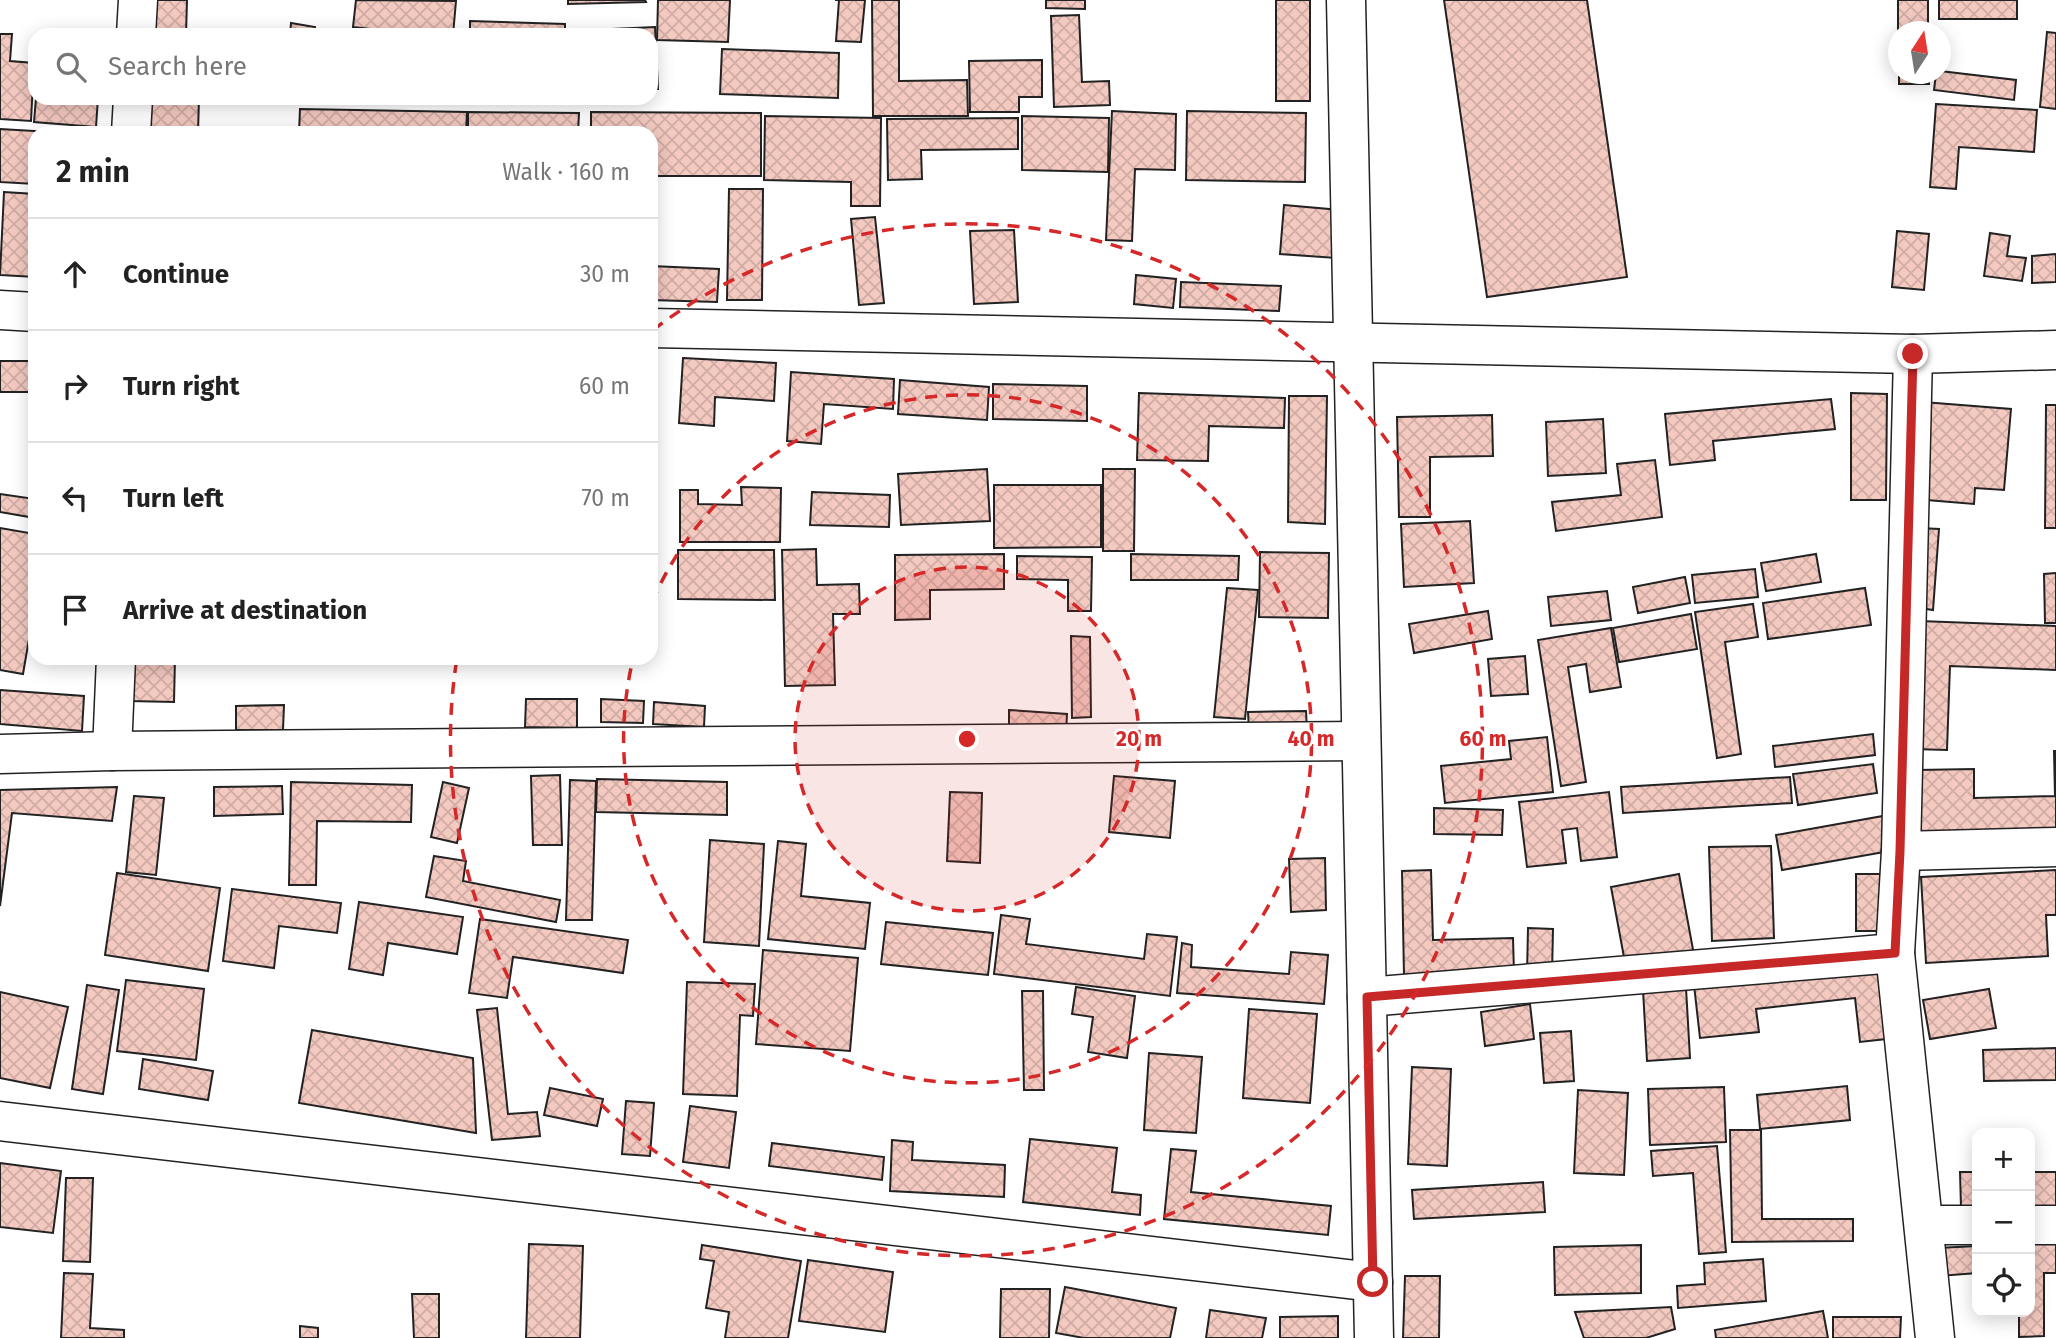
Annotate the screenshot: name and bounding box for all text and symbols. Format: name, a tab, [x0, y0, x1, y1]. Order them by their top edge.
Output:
north arrow	[1888, 21, 1951, 84]
search box	[28, 28, 658, 105]
icon: search	[52, 48, 90, 86]
text: Search here	[108, 51, 247, 82]
text: 2 min	[56, 154, 130, 190]
text: Walk · 160 m	[502, 158, 630, 186]
icon: ahead	[56, 255, 94, 293]
text: Continue	[123, 259, 229, 290]
text: 30 m	[580, 260, 630, 288]
route end	[1897, 338, 1928, 369]
icon: right	[56, 367, 94, 405]
text: Turn right	[123, 371, 240, 402]
text: 60 m	[579, 372, 630, 400]
icon: left	[56, 479, 94, 517]
text: Turn left	[123, 483, 224, 514]
text: 70 m	[581, 484, 630, 512]
icon: arrive	[56, 591, 94, 629]
text: Arrive at destination	[123, 595, 367, 626]
text: 20 m	[1116, 726, 1162, 752]
text: 40 m	[1288, 726, 1334, 752]
text: 60 m	[1460, 726, 1506, 752]
centre of rings	[955, 727, 979, 751]
map controls	[1972, 1128, 2035, 1317]
button: +	[1972, 1128, 2035, 1191]
button: −	[1972, 1191, 2035, 1254]
button: locate	[1972, 1254, 2035, 1317]
route start	[1357, 1266, 1388, 1297]

